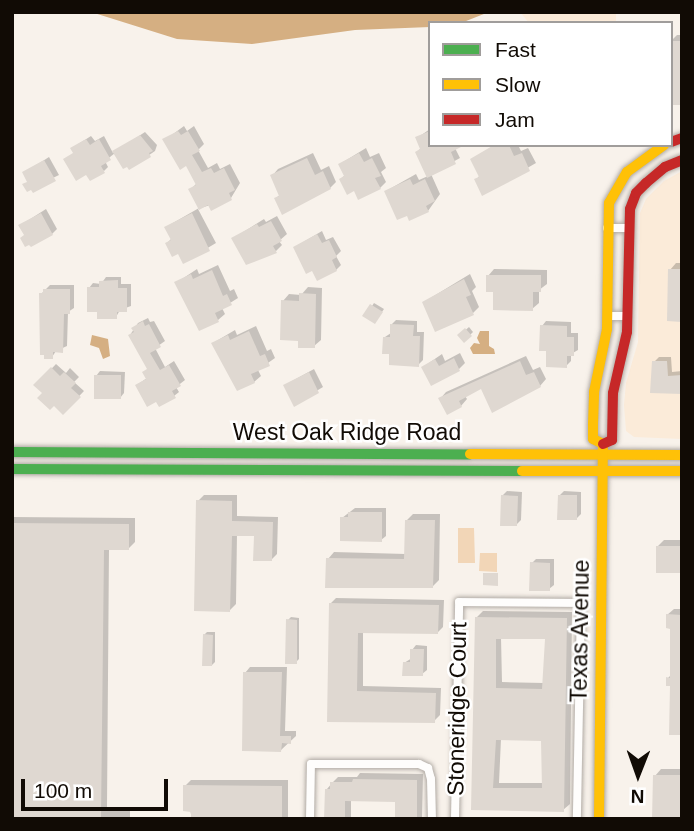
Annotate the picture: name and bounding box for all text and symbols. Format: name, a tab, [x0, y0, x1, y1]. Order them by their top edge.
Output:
legend	[428, 21, 673, 147]
text: Fast	[495, 38, 536, 61]
text: Slow	[495, 73, 541, 96]
text: Jam	[495, 108, 535, 131]
street label: West Oak Ridge Road	[233, 418, 461, 446]
street label: Texas Avenue	[565, 559, 595, 703]
street label: Stoneridge Court	[442, 622, 472, 796]
north arrow	[603, 740, 673, 810]
scale bar	[24, 764, 172, 808]
text: 100 m	[34, 779, 92, 802]
text: N	[631, 786, 645, 807]

